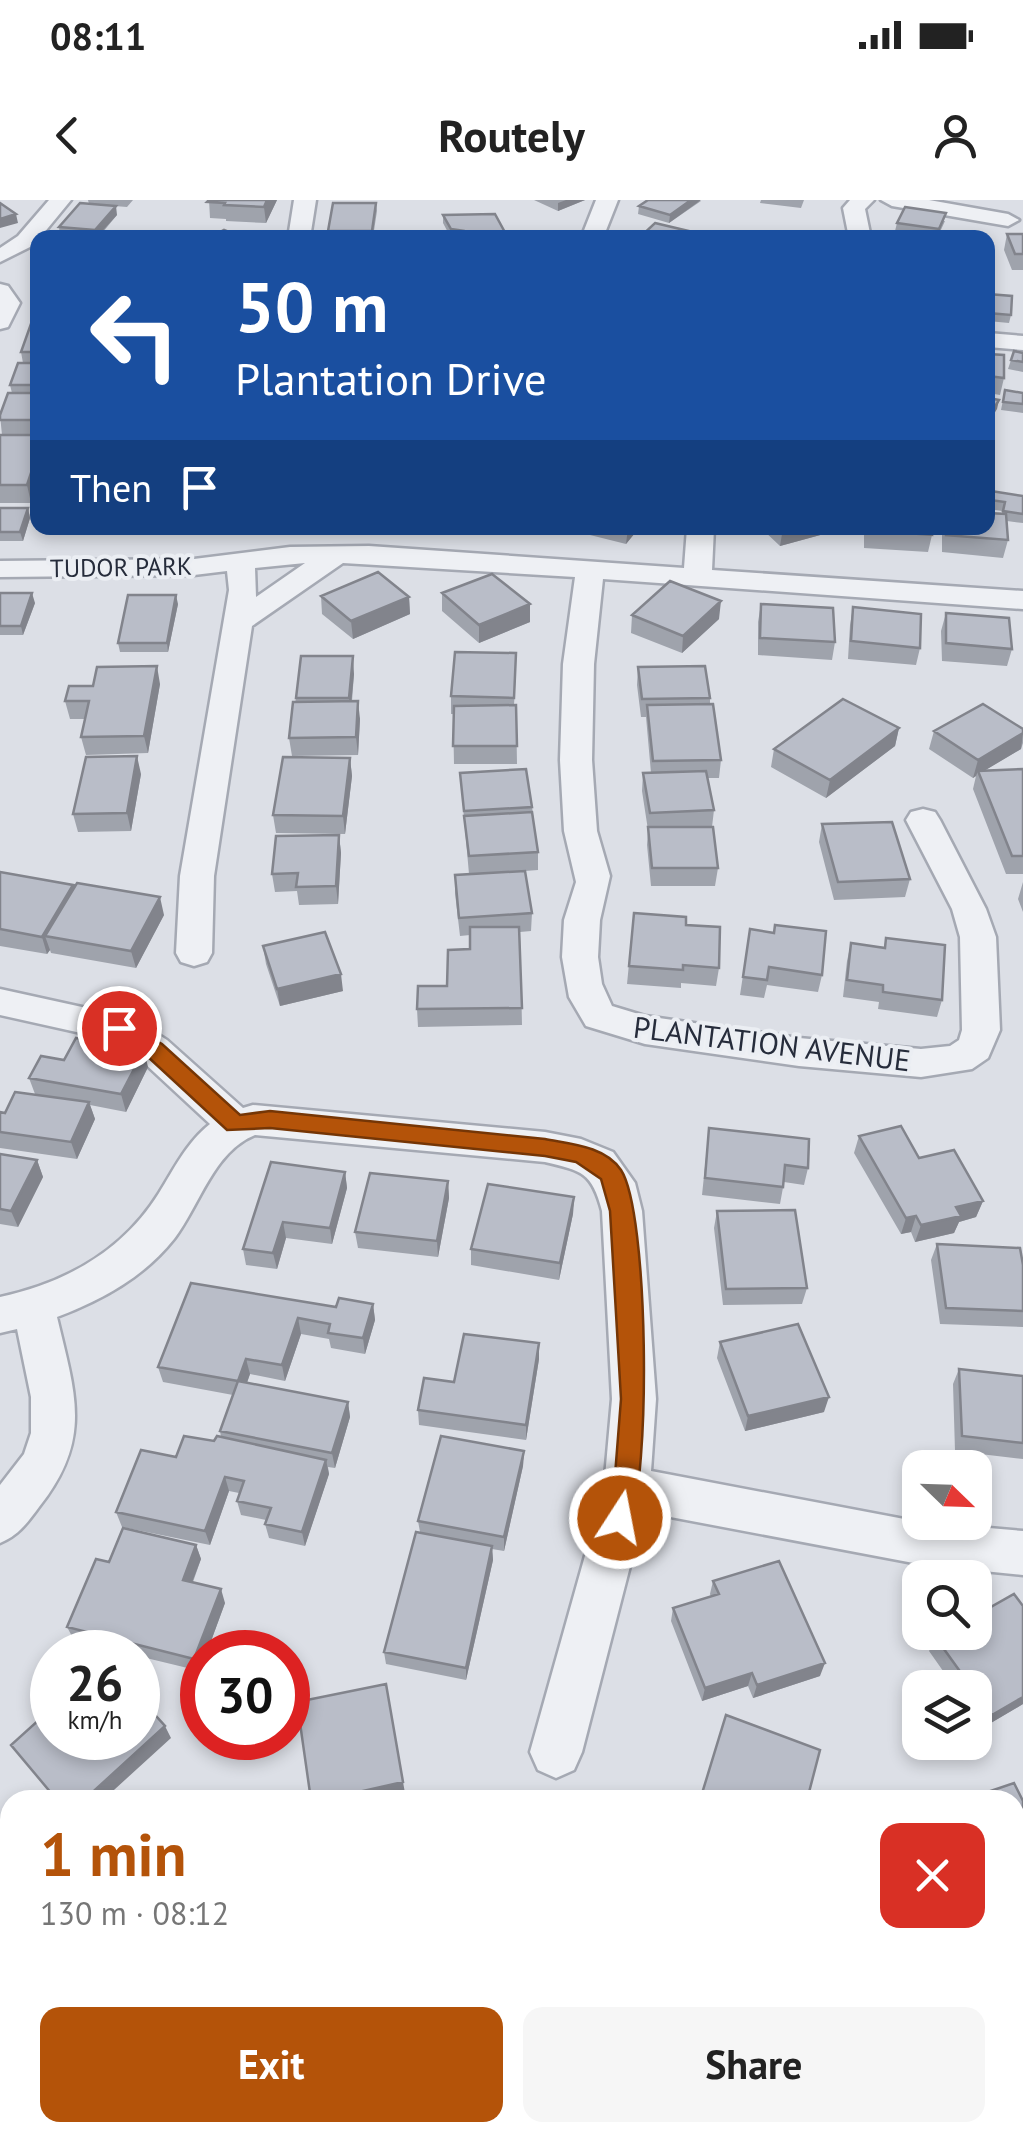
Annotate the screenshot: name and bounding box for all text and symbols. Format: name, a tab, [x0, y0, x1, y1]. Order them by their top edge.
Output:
text: 08:11	[50, 11, 146, 60]
text: Routely	[438, 106, 585, 164]
icon: back	[40, 108, 95, 163]
icon: person	[928, 108, 983, 163]
text: 50 m	[235, 261, 388, 351]
icon: left	[70, 270, 200, 400]
text: Plantation Drive	[235, 349, 547, 407]
icon: arrive	[172, 460, 227, 515]
text: Then	[70, 463, 152, 512]
street label: TUDOR PARK	[50, 550, 192, 584]
pin	[77, 986, 162, 1071]
icon: arrive	[92, 1001, 147, 1056]
street label: PLANTATION AVENUE	[631, 1007, 913, 1079]
north arrow	[902, 1450, 992, 1540]
map controls	[902, 1450, 992, 1760]
position arrow	[568, 1466, 672, 1570]
button: search	[902, 1560, 992, 1650]
speed limit sign: 30	[180, 1630, 310, 1760]
text: 26	[67, 1650, 123, 1715]
button: layers	[902, 1670, 992, 1760]
text: km/h	[68, 1704, 122, 1736]
text: 1 min	[40, 1815, 186, 1893]
button: close	[880, 1823, 985, 1928]
text: 130 m · 08:12	[40, 1892, 229, 1934]
button: Exit	[40, 2007, 503, 2122]
button: Share	[523, 2007, 985, 2122]

